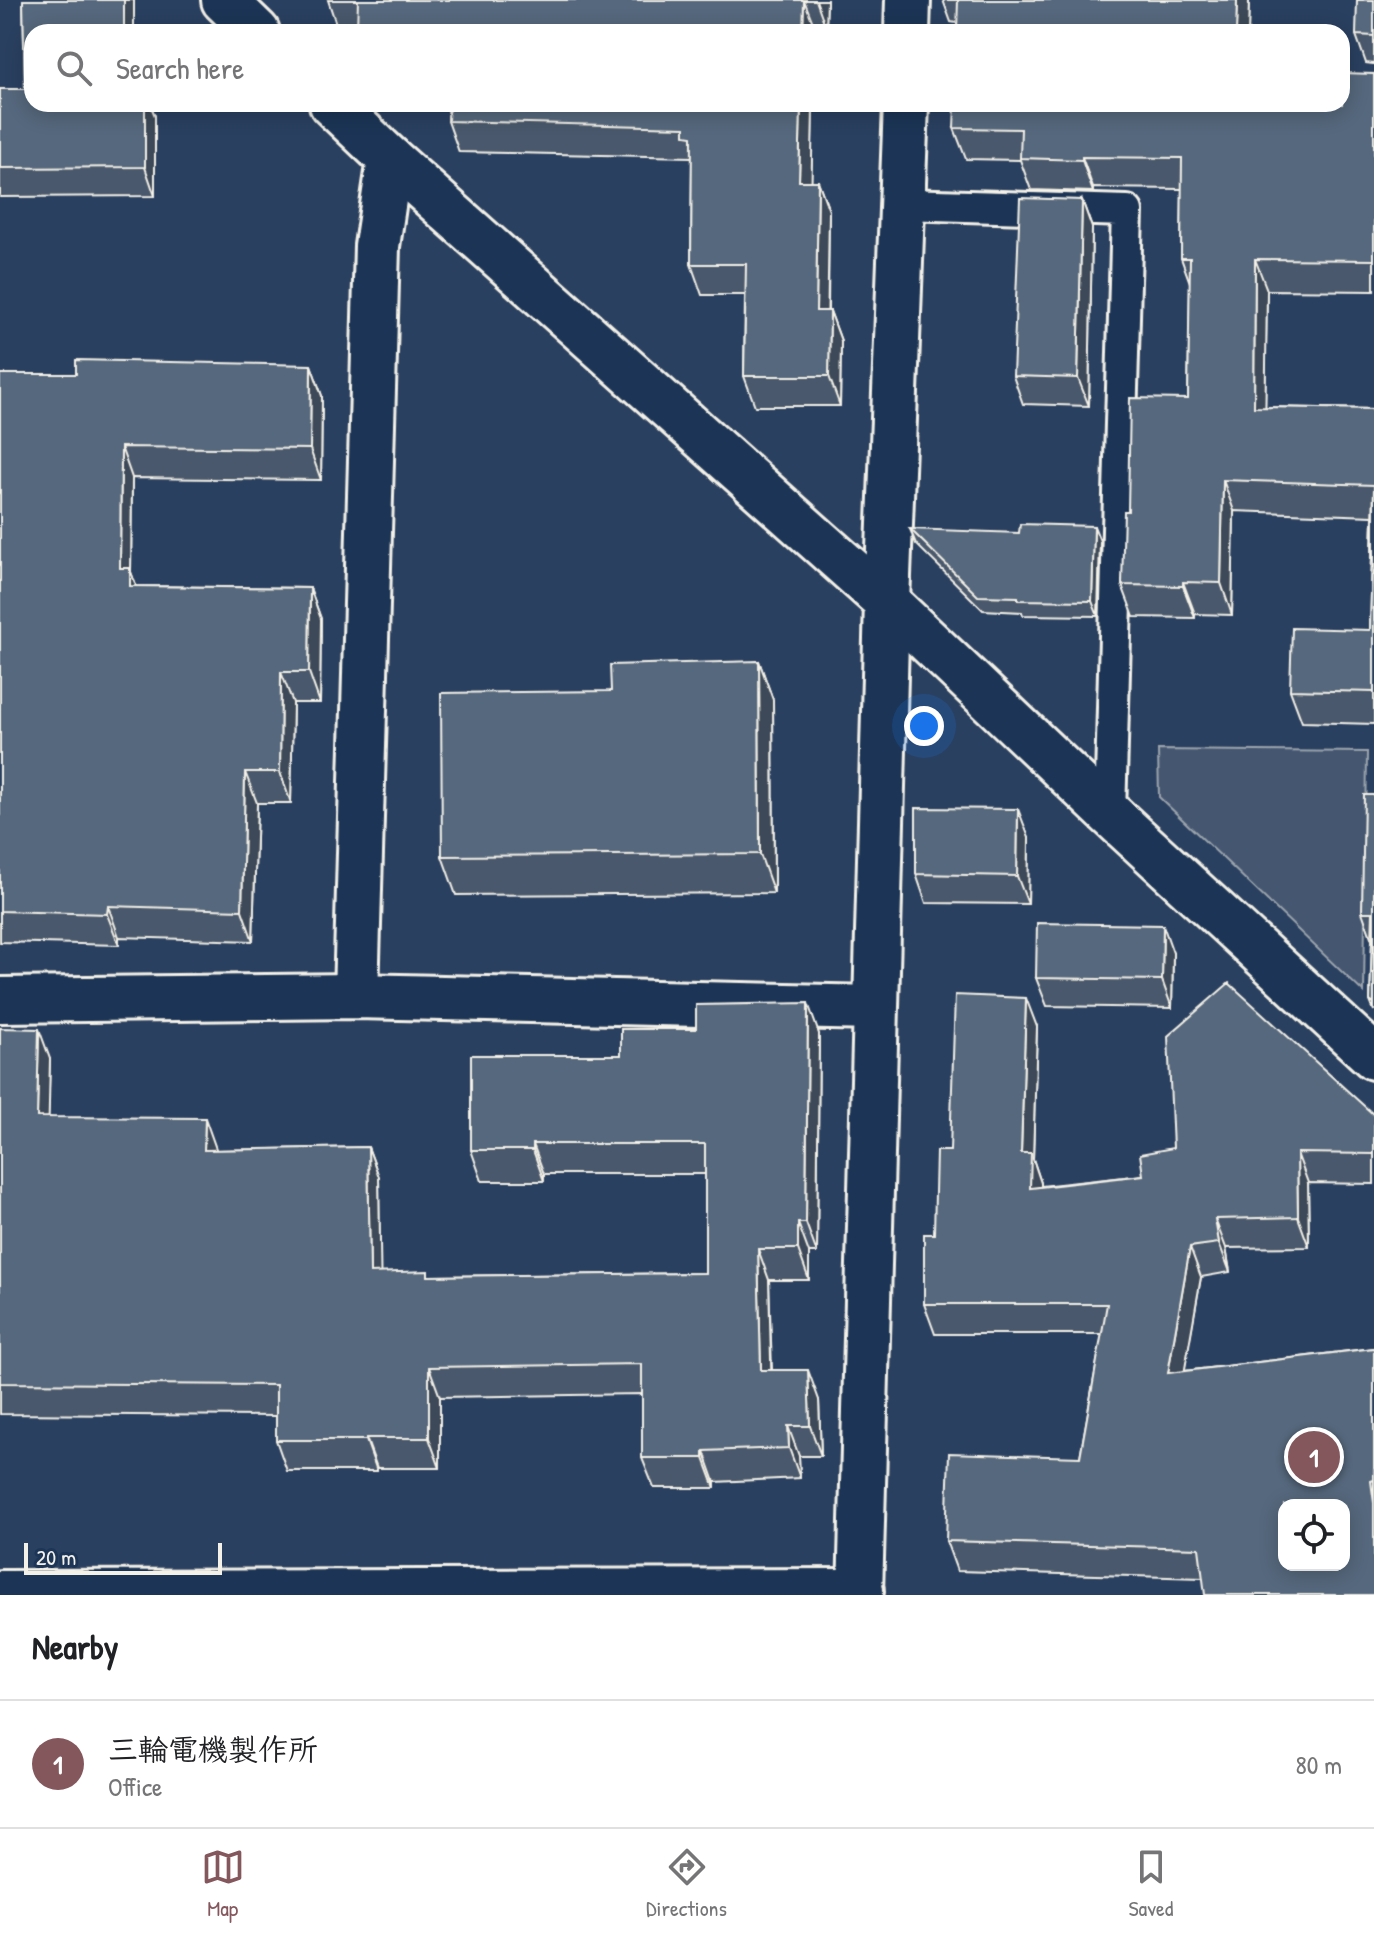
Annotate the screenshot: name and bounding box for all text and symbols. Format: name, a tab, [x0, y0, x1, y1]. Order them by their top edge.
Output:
search box	[24, 24, 1350, 112]
icon: search	[52, 46, 96, 90]
text: Search here	[116, 48, 244, 88]
your location	[904, 706, 944, 746]
pin: 1	[1288, 1427, 1340, 1487]
map controls	[1278, 1499, 1350, 1571]
button: locate	[1278, 1499, 1350, 1571]
scale bar	[24, 1539, 222, 1575]
text: 20 m	[36, 1542, 76, 1572]
text: Nearby	[32, 1624, 118, 1670]
text: 三輪電機製作所	[108, 1729, 318, 1769]
text: 1	[53, 1747, 63, 1782]
text: 80 m	[1295, 1747, 1342, 1782]
text: Office	[108, 1769, 162, 1804]
tab: Map	[201, 1845, 245, 1923]
tab: Directions	[646, 1845, 727, 1923]
tab: Saved	[1128, 1845, 1173, 1923]

